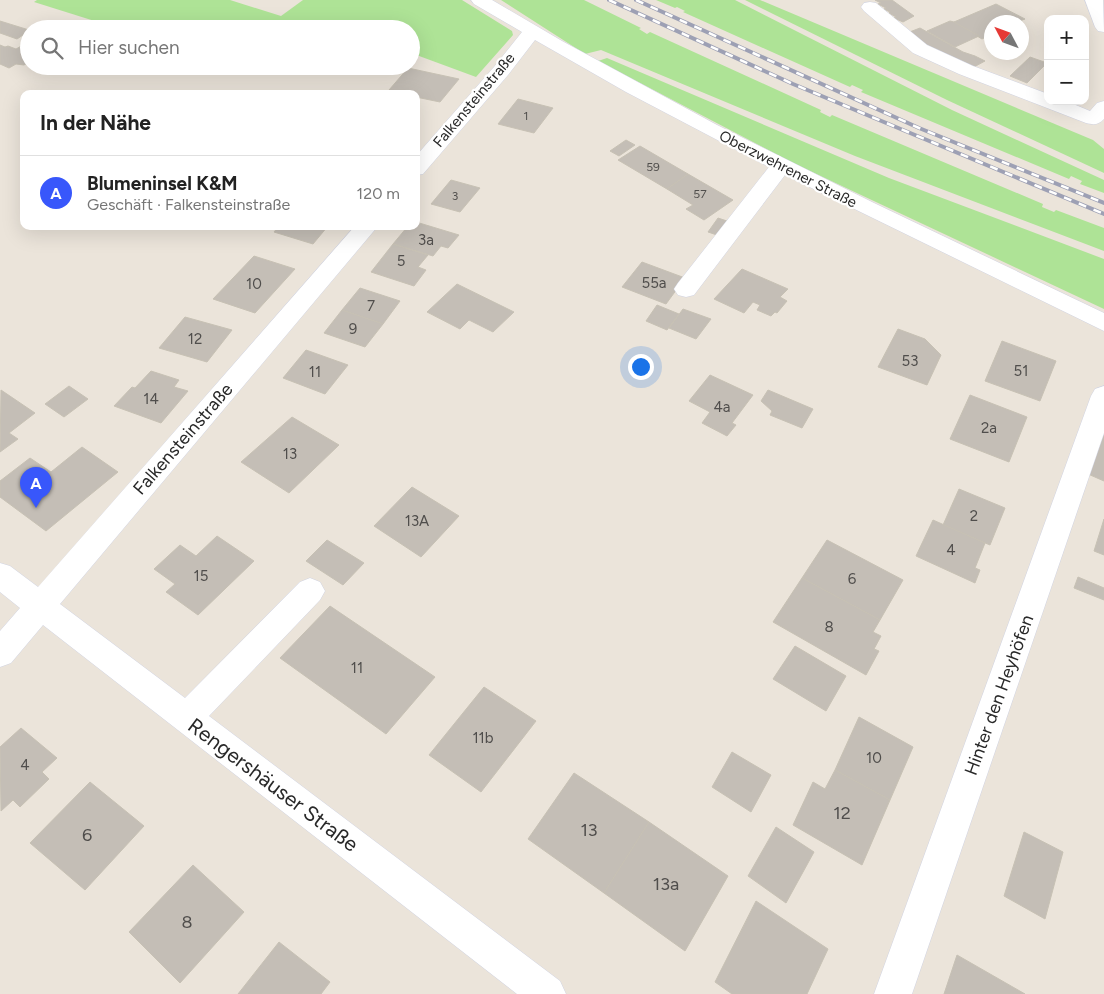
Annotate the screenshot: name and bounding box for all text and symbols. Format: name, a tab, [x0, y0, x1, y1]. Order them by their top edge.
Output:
north arrow	[984, 15, 1029, 60]
map controls	[1044, 15, 1089, 105]
button: +	[1044, 15, 1089, 60]
search box	[20, 20, 420, 75]
icon: search	[38, 34, 66, 62]
text: Hier suchen	[78, 36, 179, 59]
street label: Falkensteinstraße	[429, 49, 519, 151]
button: −	[1044, 60, 1089, 105]
house number: 1	[524, 109, 528, 123]
text: In der Nähe	[40, 110, 151, 135]
street label: Oberzwehrener Straße	[716, 126, 860, 212]
house number: 59	[646, 160, 660, 174]
text: Blumeninsel K&M	[87, 172, 238, 195]
text: A	[50, 184, 62, 203]
text: 120 m	[357, 184, 400, 203]
house number: 57	[693, 187, 707, 201]
house number: 3	[452, 189, 458, 203]
text: Geschäft · Falkensteinstraße	[87, 195, 290, 214]
house number: 3a	[418, 231, 434, 249]
house number: 5	[397, 252, 405, 270]
house number: 55a	[642, 274, 666, 292]
house number: 10	[246, 275, 262, 293]
house number: 7	[367, 297, 375, 315]
house number: 9	[349, 320, 357, 338]
house number: 12	[188, 330, 202, 348]
house number: 53	[902, 352, 918, 370]
your location	[628, 354, 654, 380]
house number: 51	[1014, 362, 1028, 380]
house number: 11	[309, 363, 321, 381]
street label: Falkensteinstraße	[128, 379, 238, 499]
house number: 14	[143, 390, 159, 408]
house number: 4a	[714, 398, 730, 416]
house number: 2a	[981, 419, 997, 437]
house number: 13	[283, 445, 297, 463]
pin: A	[20, 467, 52, 508]
house number: 2	[970, 507, 978, 525]
house number: 13A	[405, 512, 429, 530]
house number: 4	[946, 541, 956, 559]
house number: 15	[194, 567, 208, 585]
house number: 6	[848, 570, 857, 588]
street label: Hinter den Heyhöfen	[960, 612, 1038, 778]
house number: 8	[824, 618, 834, 636]
house number: 11	[351, 659, 363, 677]
street label: Rengershäuser Straße	[183, 712, 363, 857]
house number: 11b	[472, 729, 494, 747]
house number: 10	[866, 749, 882, 767]
house number: 4	[20, 756, 30, 774]
house number: 12	[833, 802, 851, 824]
house number: 13	[580, 819, 598, 841]
house number: 6	[82, 824, 92, 846]
house number: 13a	[653, 873, 679, 895]
house number: 8	[181, 911, 193, 933]

